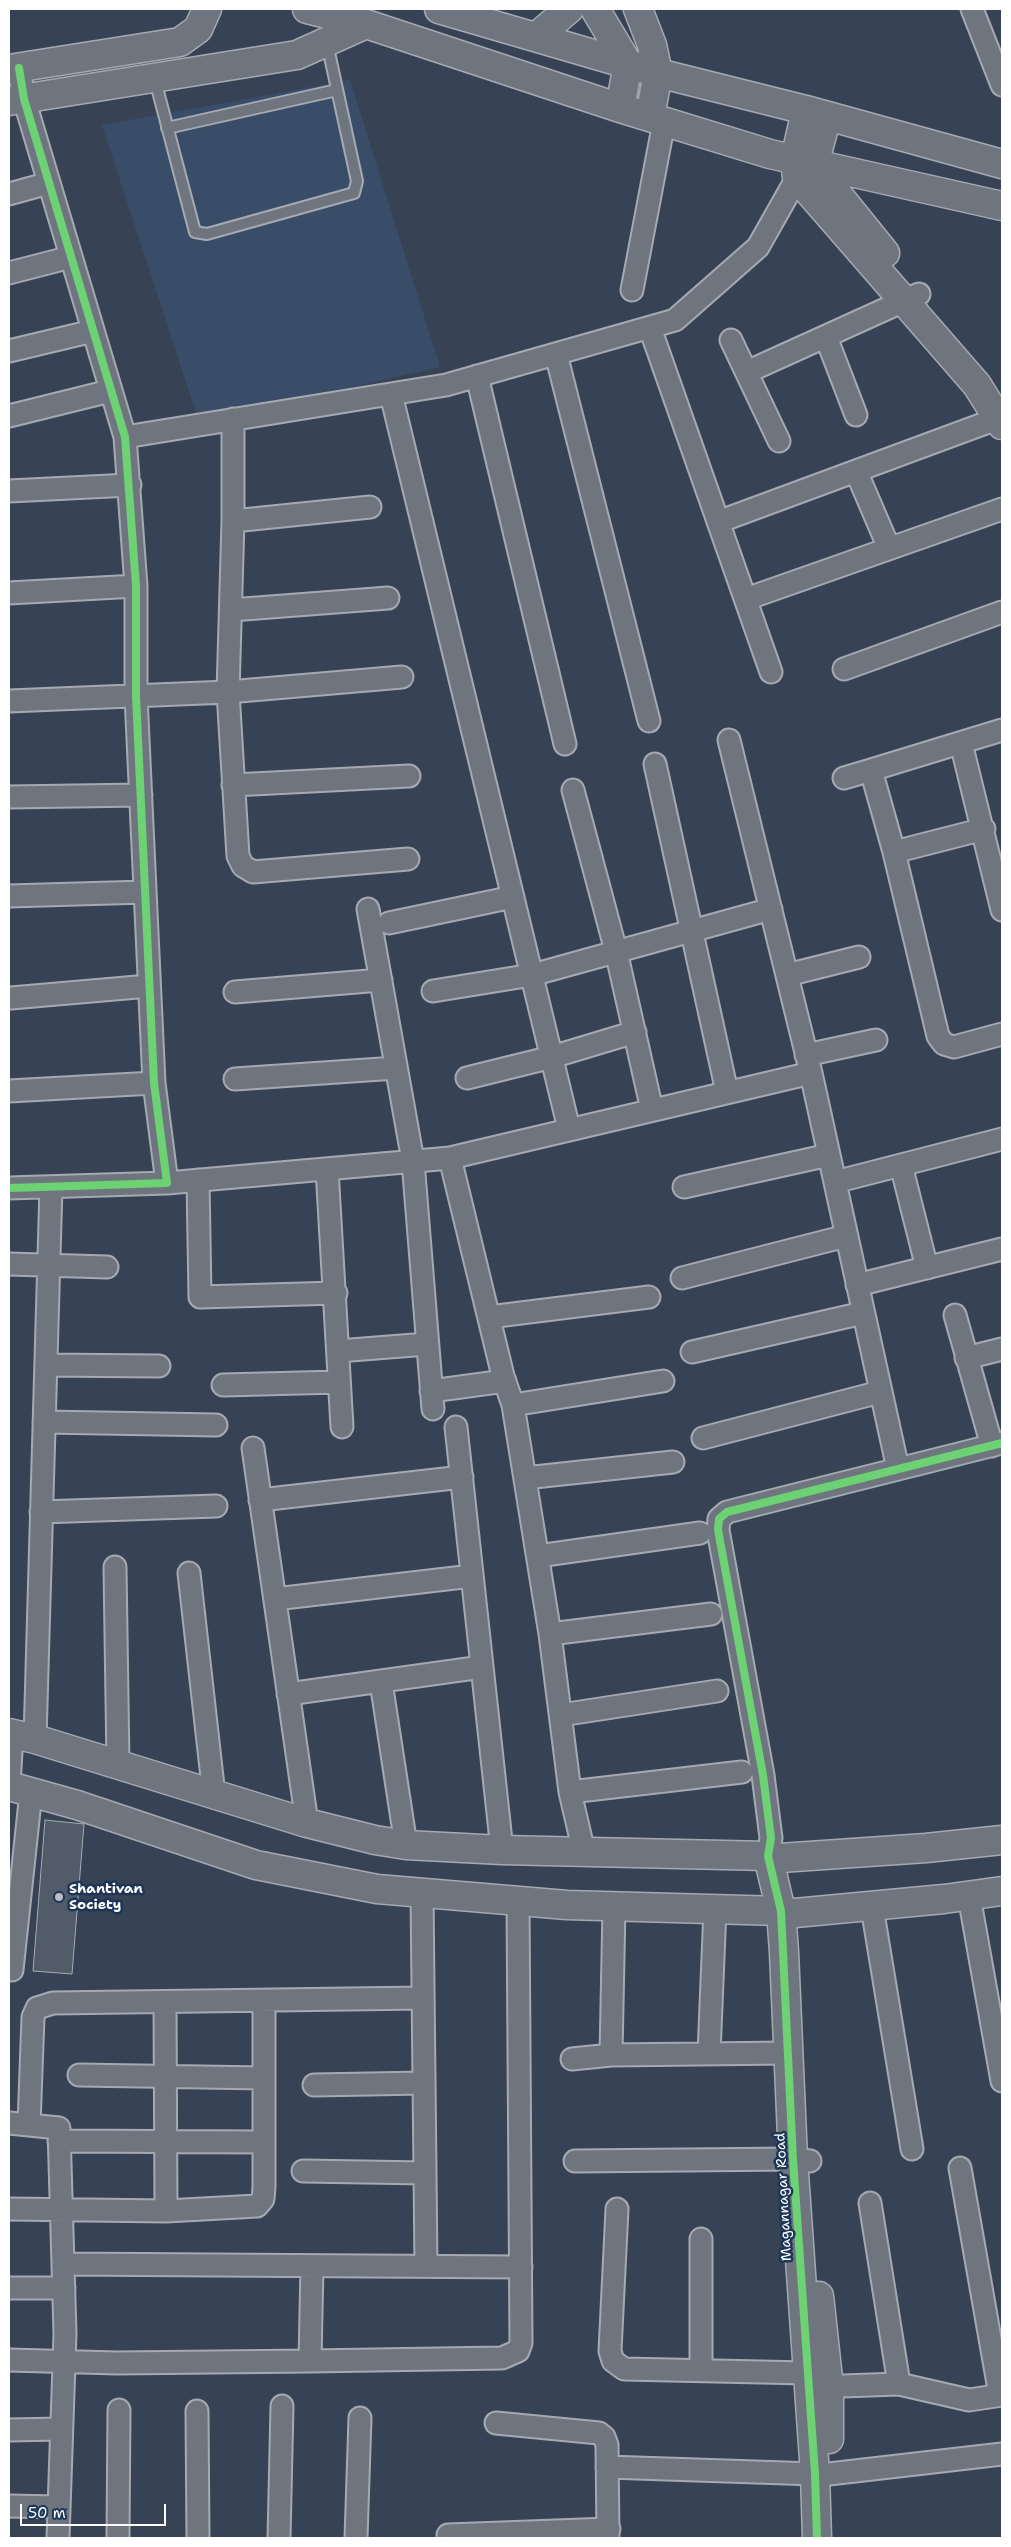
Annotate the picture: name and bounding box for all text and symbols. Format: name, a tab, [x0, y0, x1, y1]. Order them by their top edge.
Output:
place label: Shantivan Society	[69, 1881, 143, 1914]
marker: Shantivan Society	[53, 1891, 65, 1903]
street label: Magannagar Road	[772, 2132, 796, 2262]
scale bar	[22, 2494, 169, 2526]
text: 50 m	[28, 2503, 66, 2523]

